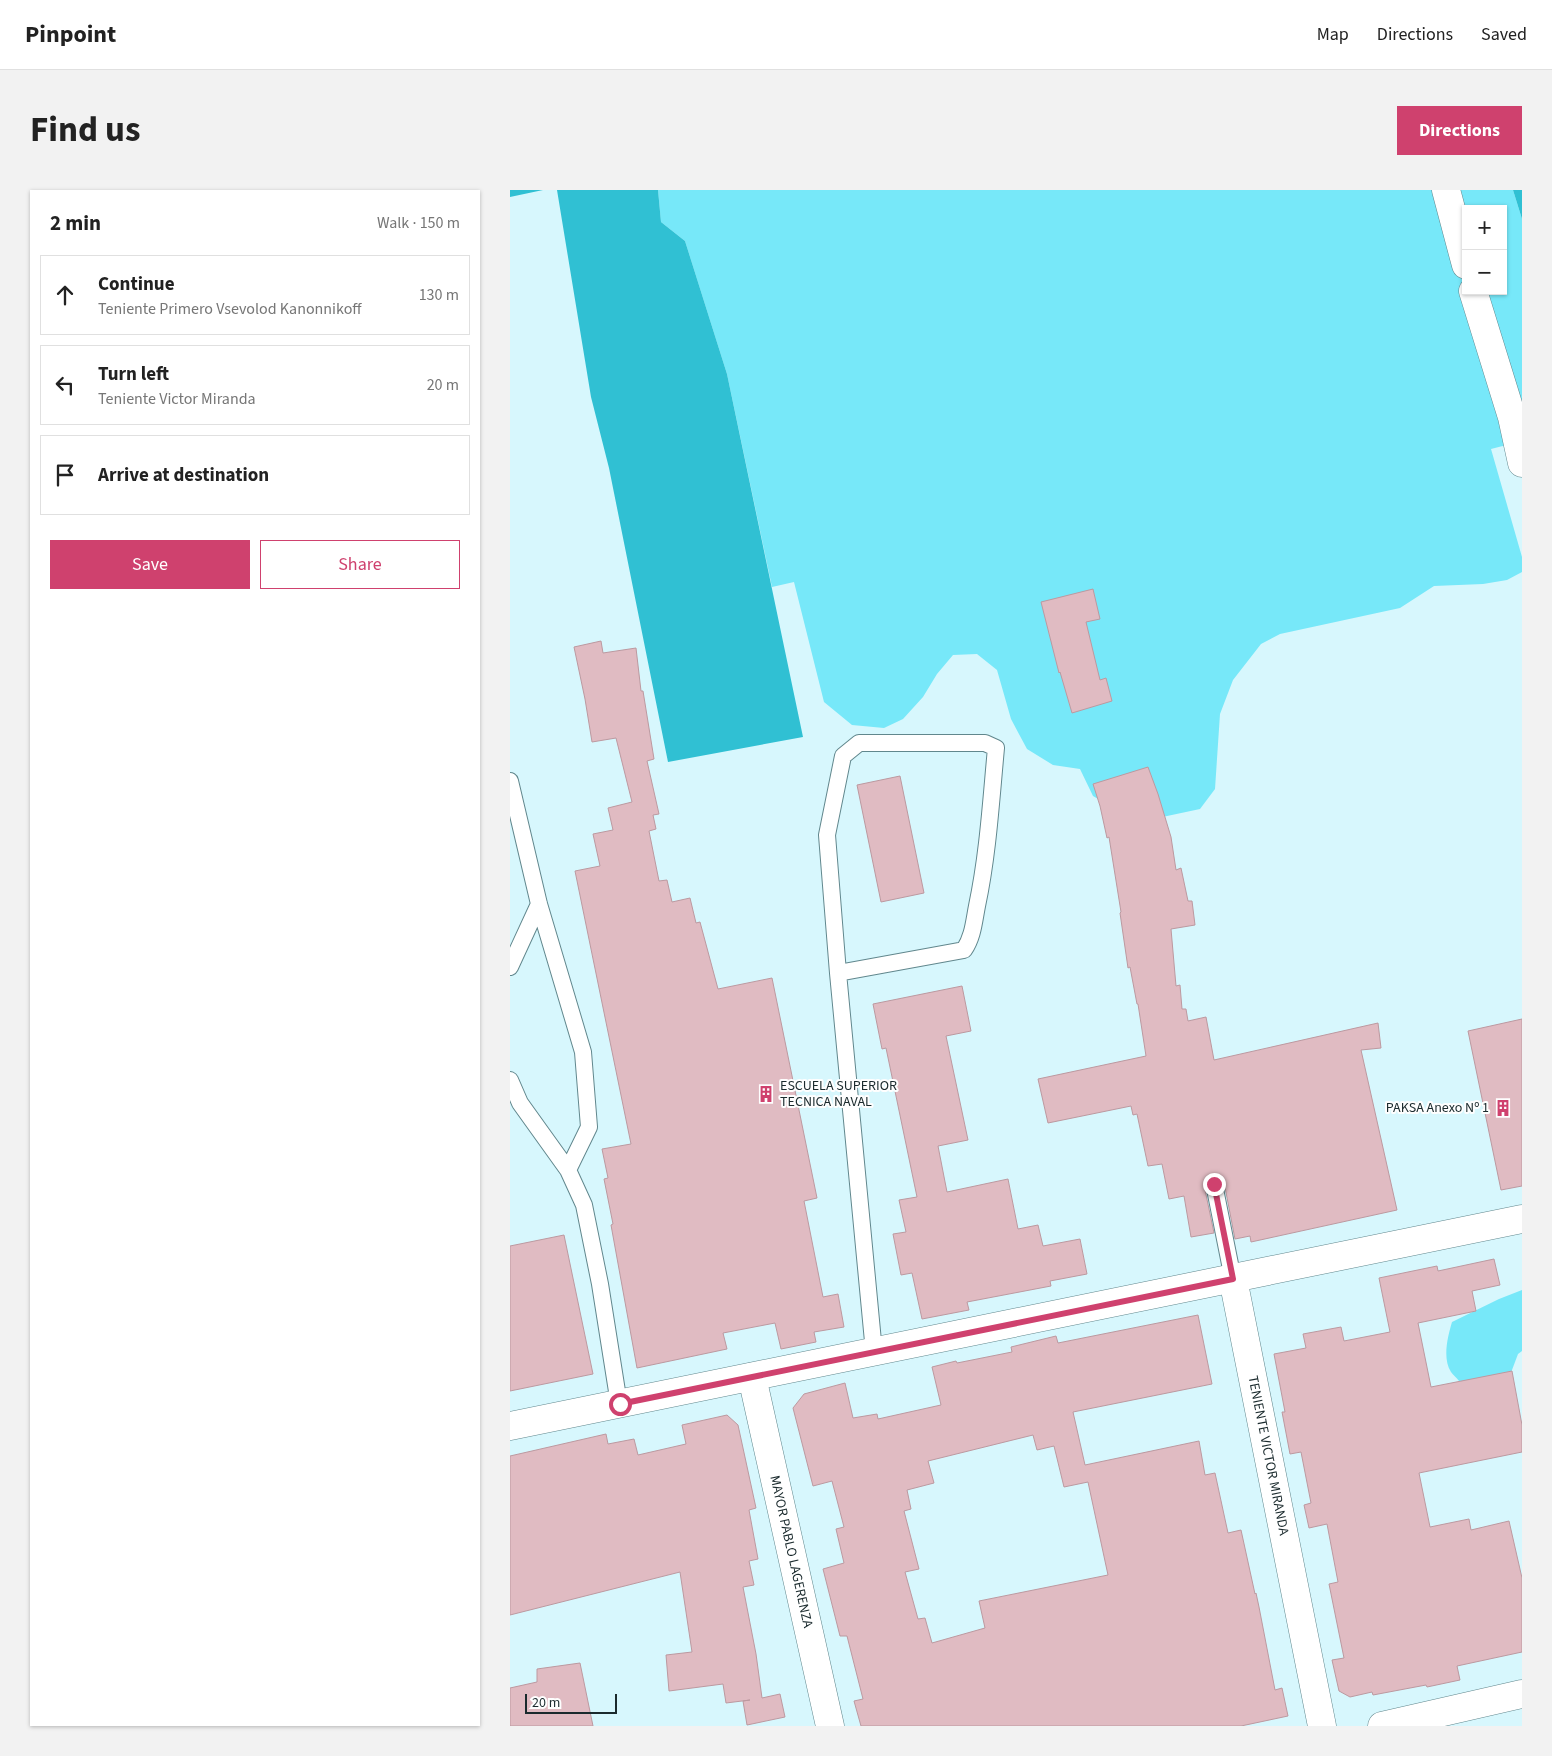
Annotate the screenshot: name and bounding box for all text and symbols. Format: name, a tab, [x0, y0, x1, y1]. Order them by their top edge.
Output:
text: Pinpoint	[25, 17, 116, 52]
text: Map	[1317, 22, 1349, 47]
text: Directions	[1377, 22, 1453, 47]
text: Saved	[1481, 22, 1527, 47]
text: Find us	[30, 105, 140, 155]
button: Directions	[1397, 106, 1522, 155]
map controls	[1462, 205, 1507, 295]
button: +	[1462, 205, 1507, 250]
text: 2 min	[50, 208, 101, 238]
text: Walk · 150 m	[377, 212, 460, 234]
button: −	[1462, 250, 1507, 295]
text: Continue	[98, 271, 175, 298]
icon: ahead	[51, 281, 79, 309]
text: 130 m	[419, 284, 459, 306]
text: Teniente Primero Vsevolod Kanonnikoff	[98, 298, 362, 320]
text: Turn left	[98, 361, 169, 388]
icon: left	[51, 371, 79, 399]
text: 20 m	[427, 374, 459, 396]
text: Teniente Victor Miranda	[98, 388, 256, 410]
icon: arrive	[51, 461, 79, 489]
text: Arrive at destination	[98, 462, 269, 489]
button: Save	[50, 540, 250, 589]
button: Share	[260, 540, 460, 589]
place label: ESCUELA SUPERIOR TECNICA NAVAL	[780, 1076, 897, 1112]
building icon: ESCUELA SUPERIOR TECNICA NAVAL	[756, 1084, 776, 1104]
place label: PAKSA Anexo Nº 1	[1386, 1098, 1489, 1118]
building icon: PAKSA Anexo Nº 1	[1493, 1098, 1513, 1118]
route end	[1203, 1173, 1226, 1196]
street label: TENIENTE VICTOR MIRANDA	[1242, 1374, 1294, 1537]
route start	[609, 1393, 632, 1416]
street label: MAYOR PABLO LAGERENZA	[764, 1474, 818, 1630]
scale bar	[525, 1691, 618, 1714]
text: 20 m	[532, 1693, 560, 1713]

